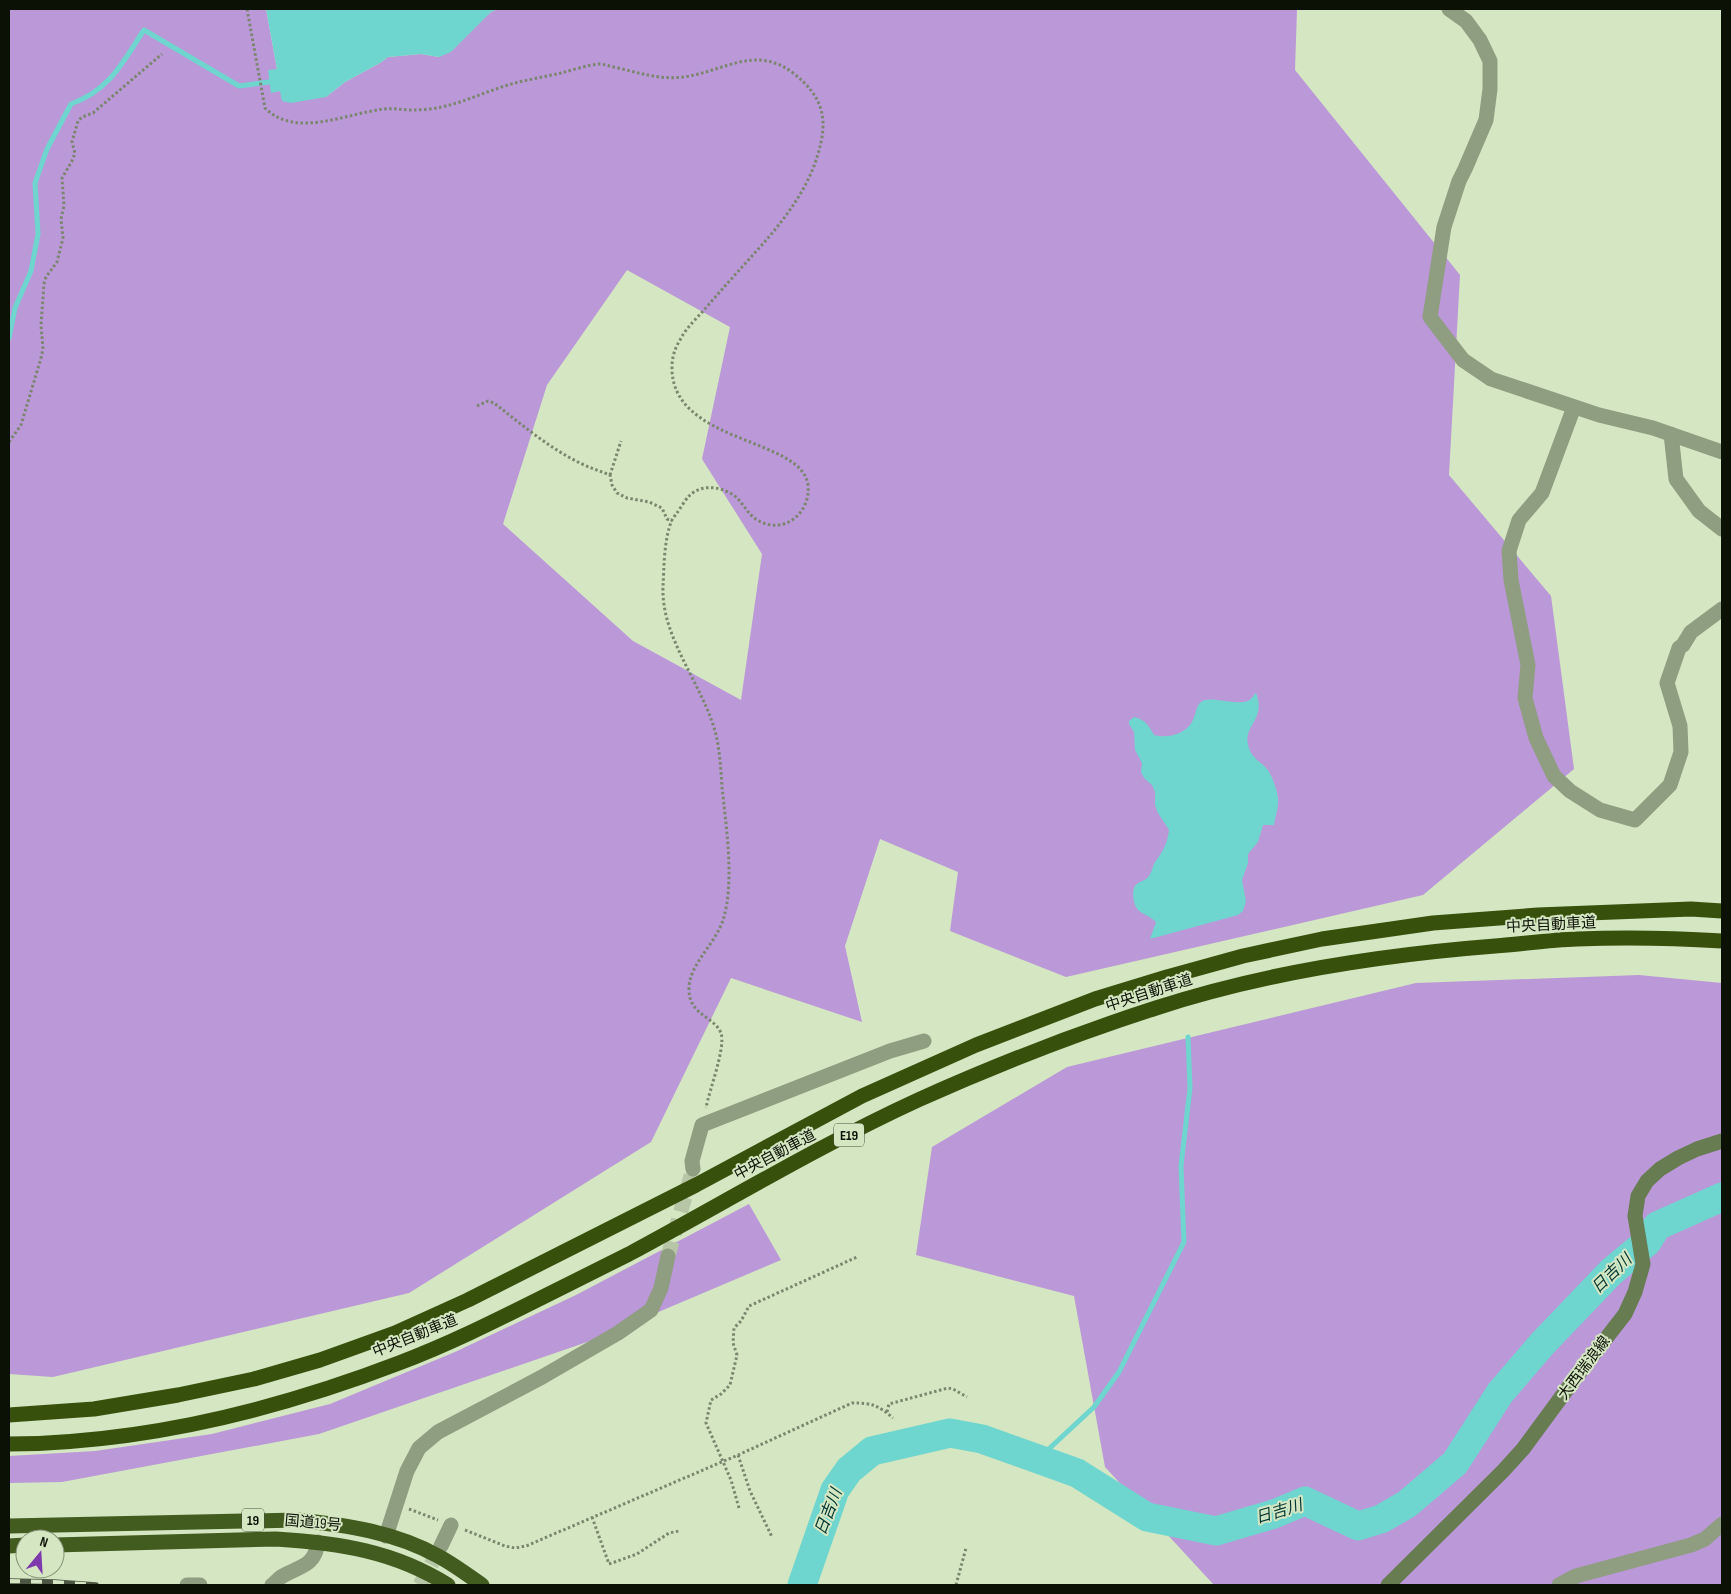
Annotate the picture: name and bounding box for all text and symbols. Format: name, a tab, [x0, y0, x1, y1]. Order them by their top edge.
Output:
street label: 中央自動車道	[1506, 913, 1596, 937]
street label: 中央自動車道	[1103, 970, 1195, 1016]
road number: E19	[834, 1124, 864, 1146]
street label: 中央自動車道	[731, 1125, 819, 1185]
water label: 日吉川	[1588, 1249, 1637, 1298]
street label: 中央自動車道	[370, 1310, 460, 1362]
street label: 大西瑞浪線	[1554, 1332, 1614, 1404]
water label: 日吉川	[812, 1484, 847, 1538]
water label: 日吉川	[1253, 1495, 1307, 1528]
road number: 19	[242, 1508, 264, 1532]
street label: 国道19号	[284, 1511, 342, 1535]
north arrow	[15, 1529, 65, 1579]
text: N	[38, 1533, 50, 1551]

